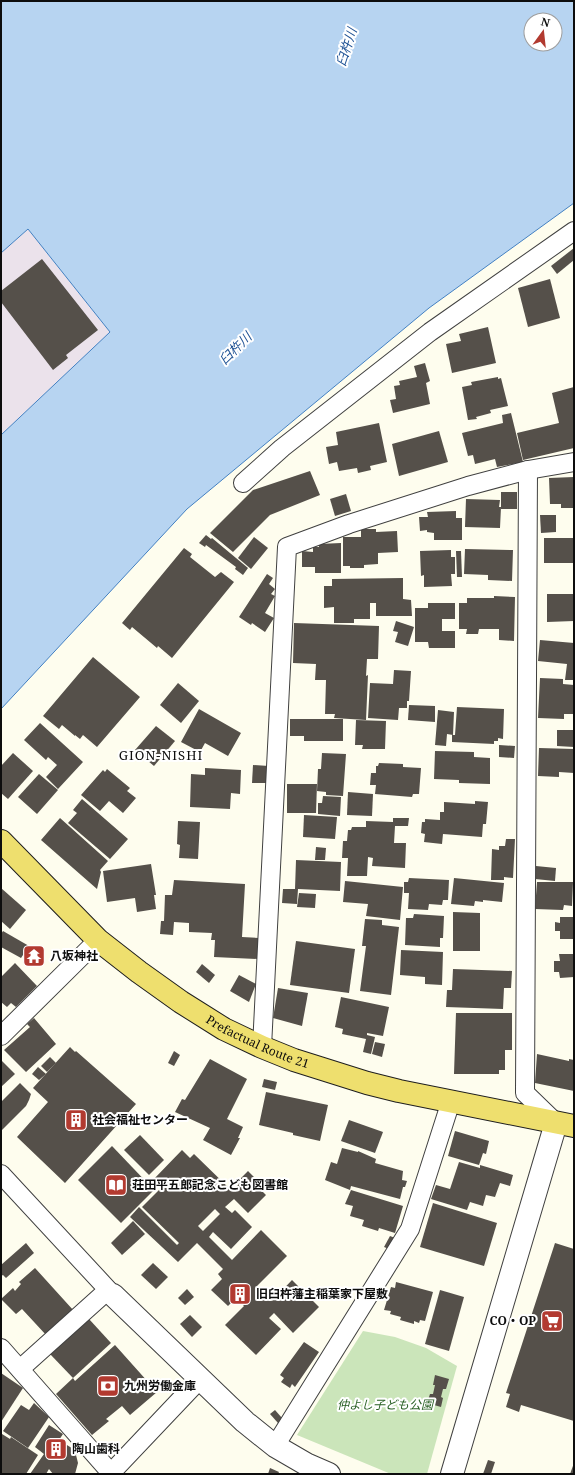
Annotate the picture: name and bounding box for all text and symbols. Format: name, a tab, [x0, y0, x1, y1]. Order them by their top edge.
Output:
north arrow	[523, 12, 563, 52]
text: N	[540, 13, 552, 30]
water label: 臼杵川	[331, 24, 361, 68]
water label: 臼杵川	[215, 326, 257, 368]
district label: GION-NISHI	[119, 746, 203, 764]
temple icon: 八坂神社	[21, 943, 47, 969]
place label: 八坂神社	[50, 947, 98, 964]
street label: Prefactual Route 21	[203, 1011, 311, 1072]
building icon: 社会福祉センター	[63, 1107, 89, 1133]
place label: 社会福祉センター	[92, 1111, 188, 1128]
library icon: 荘田平五郎記念こども図書館	[103, 1172, 129, 1198]
place label: 荘田平五郎記念こども図書館	[132, 1176, 288, 1193]
building icon: 旧臼杵藩主稲葉家下屋敷	[227, 1281, 253, 1307]
place label: 旧臼杵藩主稲葉家下屋敷	[256, 1285, 388, 1302]
supermarket icon: CO・OP	[539, 1308, 565, 1334]
place label: CO・OP	[489, 1312, 536, 1329]
bank icon: 九州労働金庫	[95, 1373, 121, 1399]
place label: 九州労働金庫	[124, 1377, 196, 1394]
park label: 仲よし子ども公園	[337, 1396, 435, 1413]
building icon: 陶山歯科	[43, 1436, 69, 1462]
place label: 陶山歯科	[72, 1440, 120, 1457]

